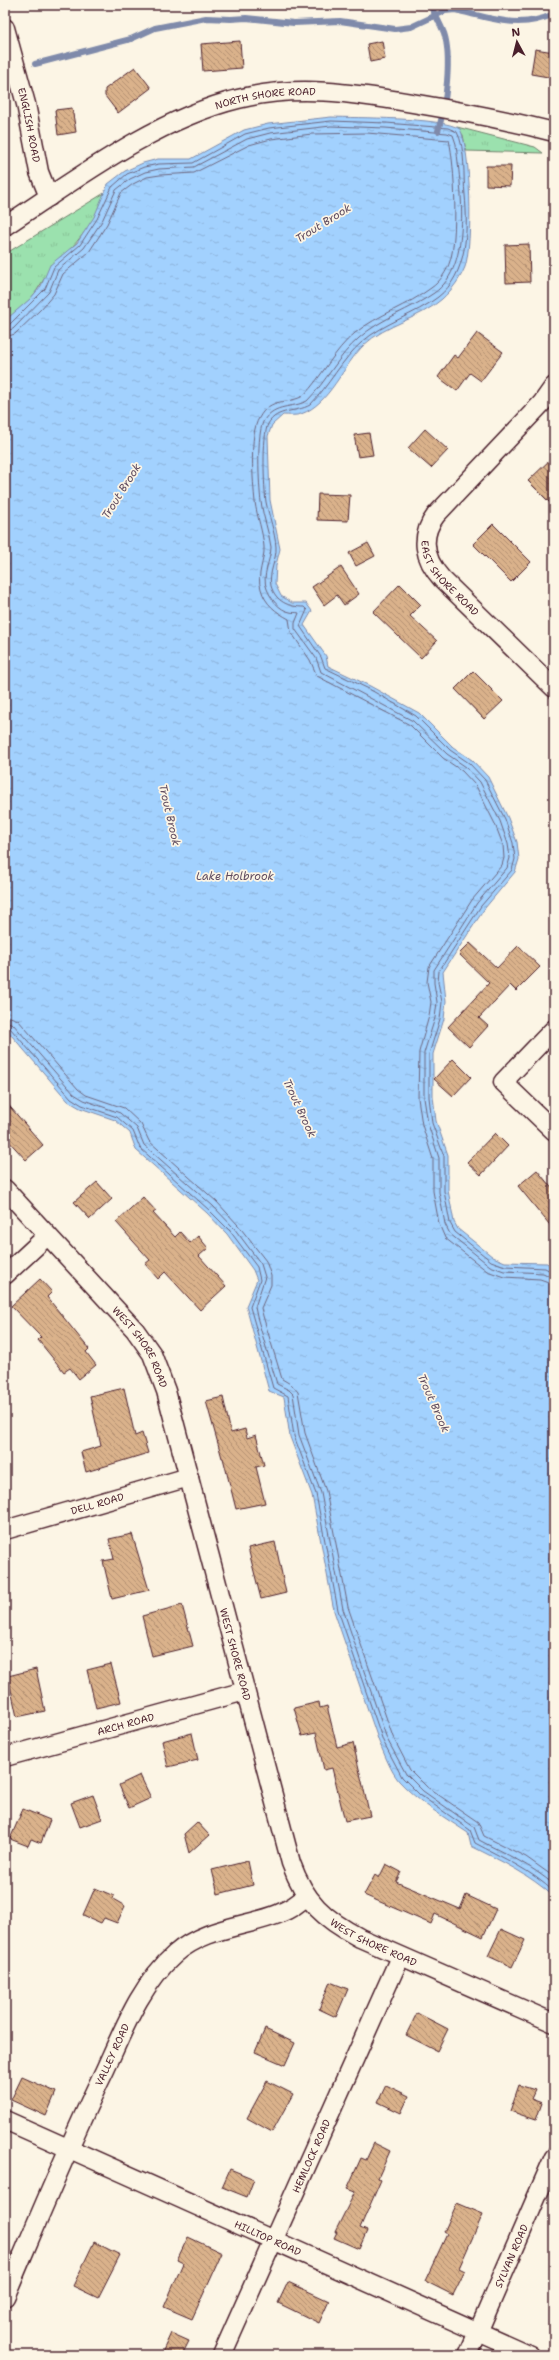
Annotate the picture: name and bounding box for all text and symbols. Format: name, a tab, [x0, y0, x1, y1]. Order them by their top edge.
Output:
north arrow	[497, 22, 537, 62]
text: N	[511, 25, 521, 41]
street label: NORTH SHORE ROAD	[213, 85, 316, 112]
street label: ENGLISH ROAD	[15, 86, 43, 164]
water label: Trout Brook	[293, 200, 354, 246]
water label: Trout Brook	[98, 460, 145, 522]
street label: EAST SHORE ROAD	[419, 540, 482, 619]
water label: Trout Brook	[155, 783, 184, 848]
water label: Lake Holbrook	[196, 869, 275, 884]
water label: Trout Brook	[279, 1077, 320, 1140]
street label: WEST SHORE ROAD	[109, 1304, 170, 1390]
water label: Trout Brook	[414, 1371, 453, 1436]
street label: DELL ROAD	[69, 1490, 126, 1518]
street label: WEST SHORE ROAD	[217, 1607, 254, 1702]
street label: ARCH ROAD	[96, 1710, 156, 1738]
street label: WEST SHORE ROAD	[327, 1916, 419, 1969]
street label: VALLEY ROAD	[92, 2021, 132, 2088]
street label: HEMLOCK ROAD	[289, 2117, 334, 2195]
street label: HILLTOP ROAD	[232, 2218, 303, 2259]
street label: SYLVAN ROAD	[492, 2222, 531, 2290]

